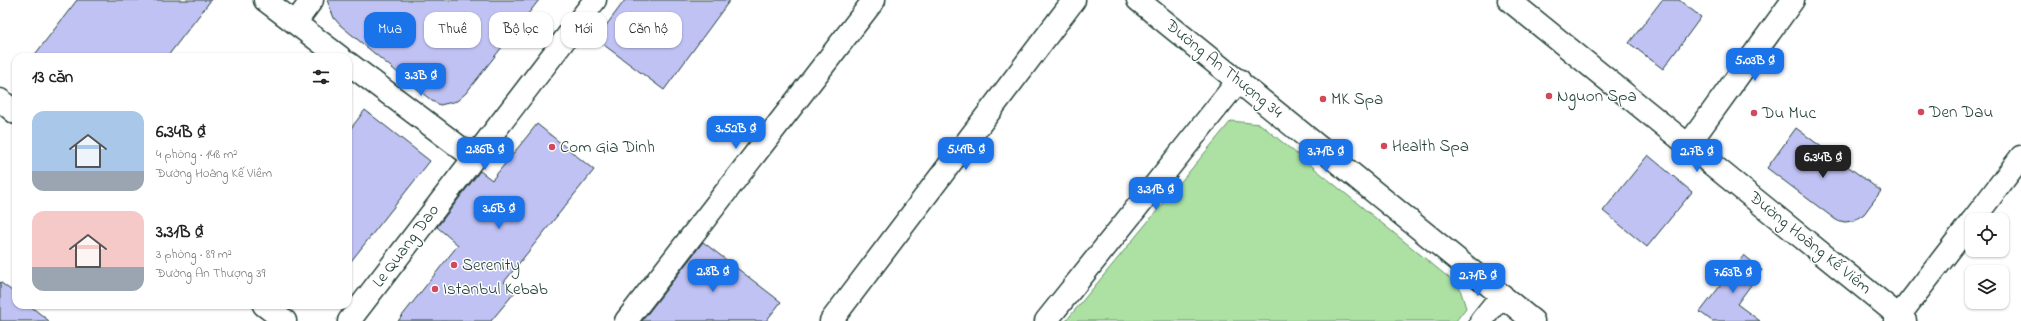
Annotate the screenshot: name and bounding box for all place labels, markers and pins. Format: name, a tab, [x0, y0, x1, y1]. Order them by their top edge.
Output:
pin: 5.03B ₫	[1718, 48, 1792, 82]
pin: 3.3B ₫	[388, 63, 454, 97]
place label: Nguon Spa	[1557, 84, 1637, 111]
place label: MK Spa	[1331, 87, 1383, 112]
marker: Nguon Spa	[1544, 91, 1554, 101]
marker: MK Spa	[1318, 94, 1328, 104]
place label: Den Dau	[1928, 100, 1993, 125]
place label: Du Muc	[1761, 101, 1816, 126]
marker: Den Dau	[1916, 107, 1926, 117]
marker: Du Muc	[1749, 108, 1759, 118]
pin: 3.52B ₫	[699, 116, 773, 150]
place label: Health Spa	[1392, 134, 1469, 159]
place label: Com Gia Dinh	[560, 135, 655, 160]
pin: 2.86B ₫	[448, 137, 522, 171]
pin: 5.49B ₫	[929, 137, 1003, 171]
pin: 3.71B ₫	[1289, 139, 1363, 173]
pin: 2.7B ₫	[1664, 139, 1730, 173]
marker: Health Spa	[1379, 141, 1389, 151]
marker: Com Gia Dinh	[547, 142, 557, 152]
pin: 6.34B ₫	[1786, 145, 1860, 179]
pin: 3.31B ₫	[1119, 177, 1193, 211]
pin: 3.6B ₫	[466, 196, 532, 230]
place label: Serenity	[462, 253, 520, 279]
pin: 2.8B ₫	[680, 259, 746, 293]
marker: Serenity	[449, 260, 459, 270]
pin: 7.63B ₫	[1696, 260, 1770, 294]
pin: 2.71B ₫	[1441, 263, 1515, 297]
place label: Istanbul Kebab	[443, 277, 548, 302]
marker: Istanbul Kebab	[430, 284, 440, 294]

